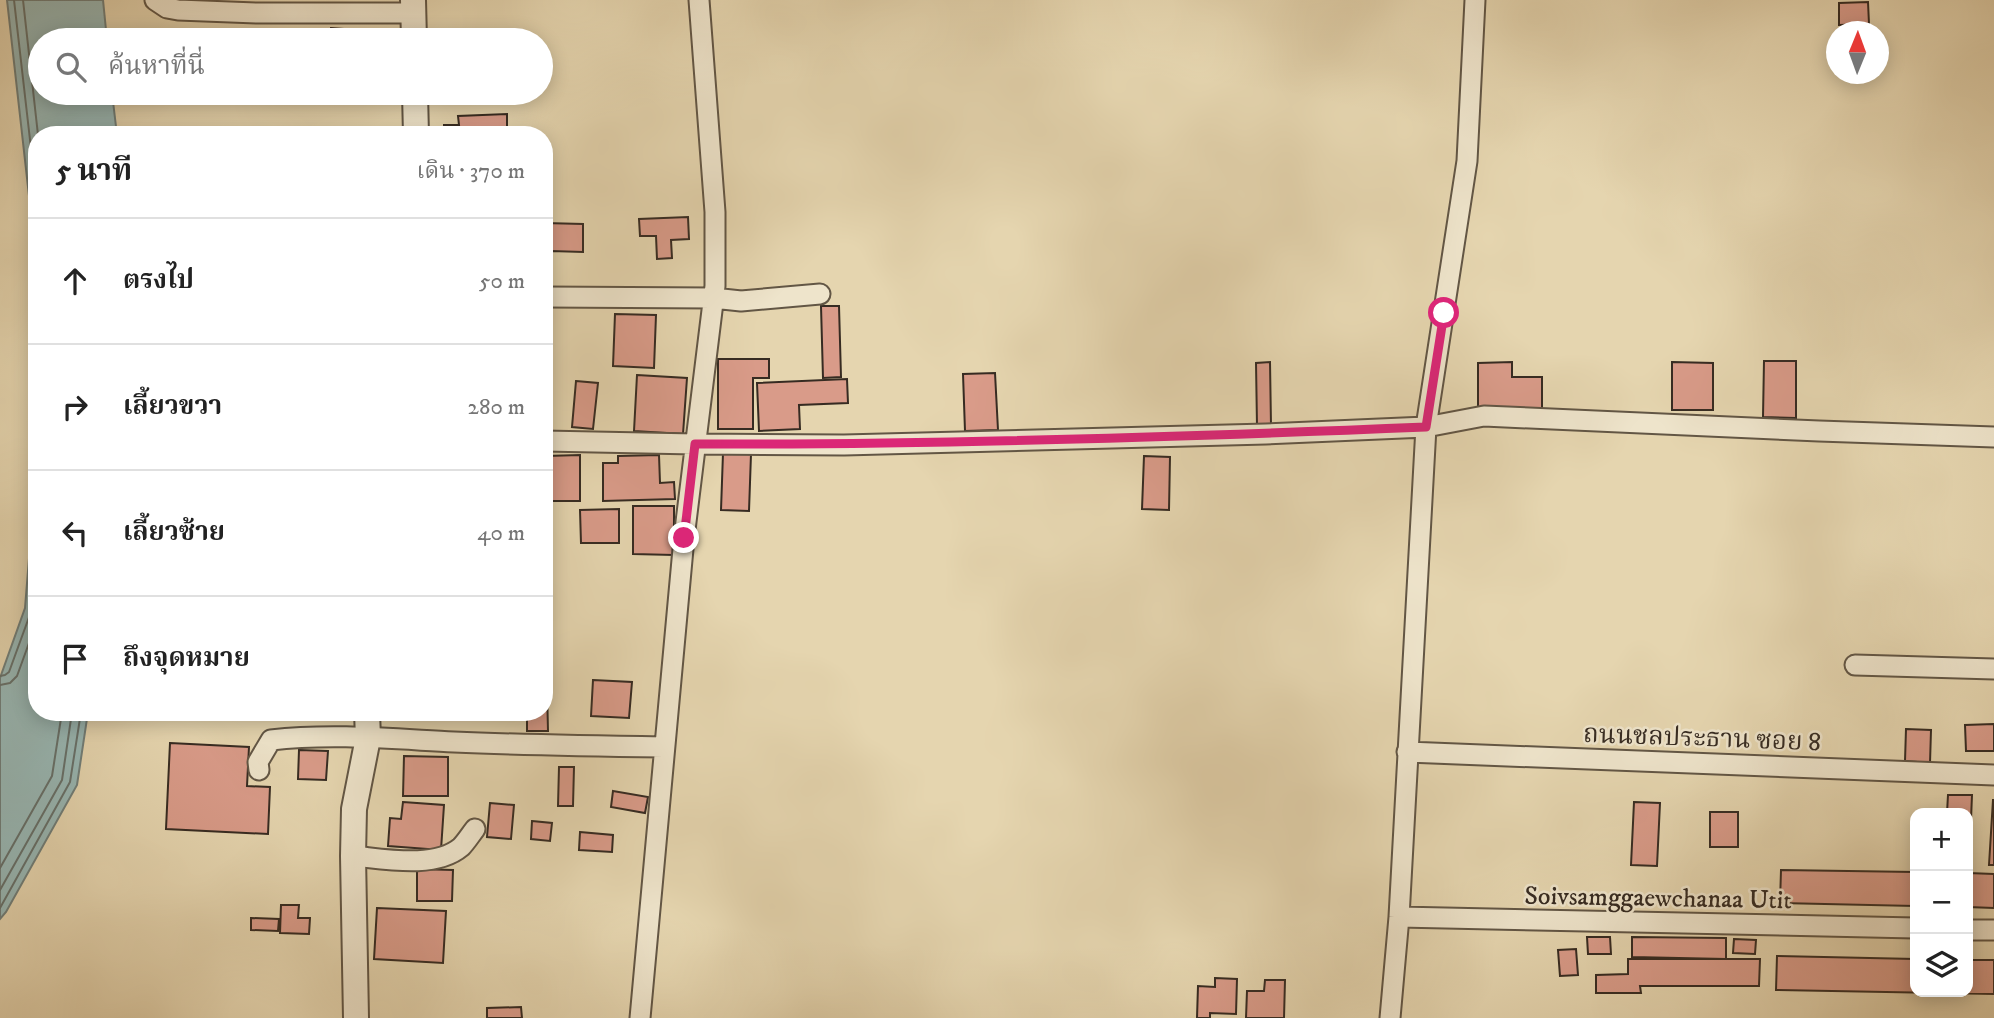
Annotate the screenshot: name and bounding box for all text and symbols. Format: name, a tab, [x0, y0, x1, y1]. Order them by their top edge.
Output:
north arrow	[1826, 21, 1889, 84]
search box	[28, 28, 553, 105]
icon: search	[52, 48, 90, 86]
text: ค้นหาที่นี่	[108, 50, 205, 83]
text: 5 นาที	[56, 153, 132, 190]
text: เดิน · 370 m	[417, 157, 525, 186]
icon: ahead	[56, 262, 94, 300]
text: ตรงไป	[123, 264, 194, 297]
text: 50 m	[479, 267, 525, 296]
route start	[1428, 297, 1459, 328]
icon: right	[56, 388, 94, 426]
text: เลี้ยวขวา	[123, 390, 222, 423]
text: 280 m	[468, 393, 525, 422]
icon: left	[56, 514, 94, 552]
text: เลี้ยวซ้าย	[123, 516, 225, 549]
text: 40 m	[477, 519, 525, 548]
route end	[668, 522, 699, 553]
icon: arrive	[56, 640, 94, 678]
text: ถึงจุดหมาย	[123, 642, 250, 675]
street label: ถนนชลประธาน ซอย 8	[1582, 718, 1822, 759]
map controls	[1910, 808, 1973, 997]
button: +	[1910, 808, 1973, 871]
button: −	[1910, 871, 1973, 934]
street label: Soivsamggaewchanaa Utit	[1524, 880, 1792, 917]
button: layers	[1910, 934, 1973, 997]

